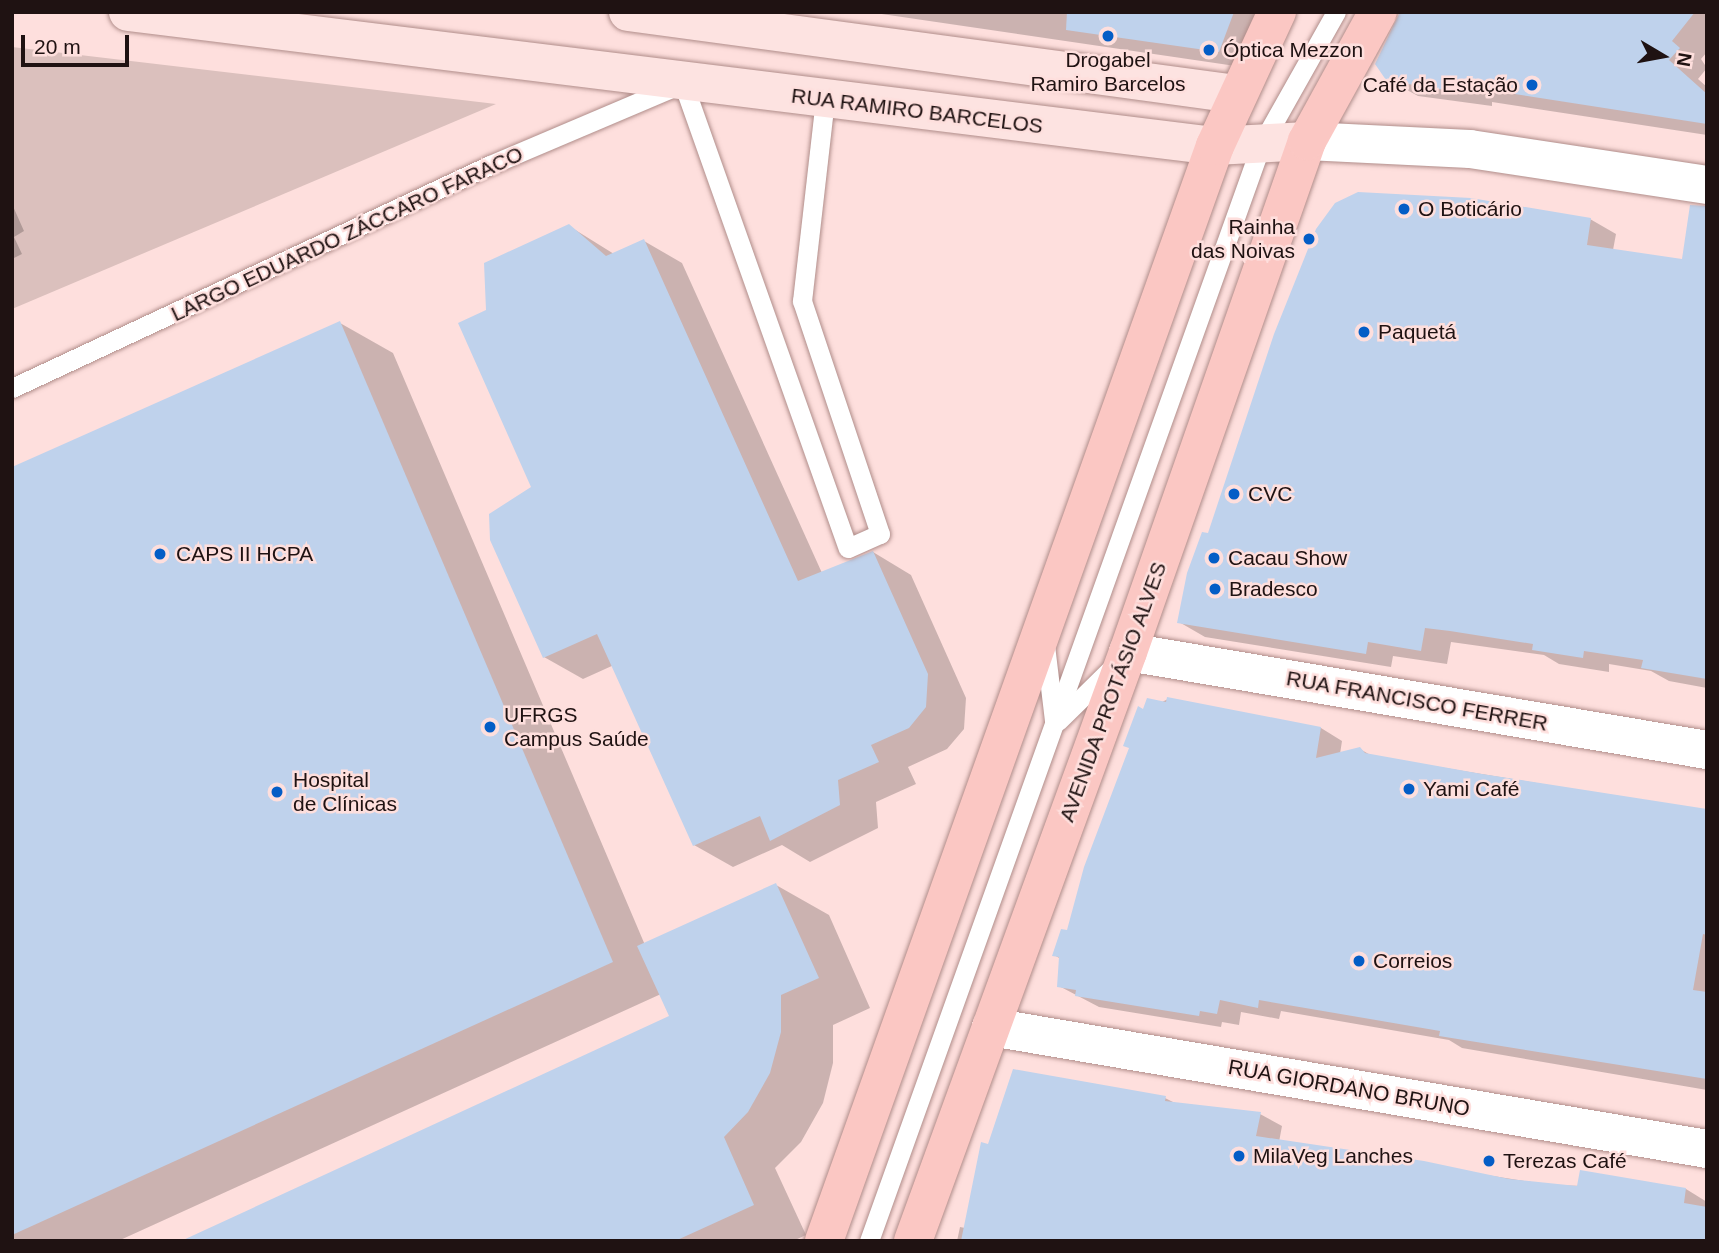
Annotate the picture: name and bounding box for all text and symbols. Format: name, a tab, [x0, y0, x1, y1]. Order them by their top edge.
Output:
scale bar	[24, 21, 133, 65]
north arrow	[1628, 21, 1698, 91]
marker: Drogabel Ramiro Barcelos	[1100, 28, 1116, 44]
text: 20 m	[34, 35, 81, 58]
place label: Óptica Mezzon	[1223, 37, 1363, 63]
marker: Óptica Mezzon	[1201, 42, 1217, 58]
place label: Drogabel Ramiro Barcelos	[1030, 47, 1186, 97]
text: N	[1673, 51, 1696, 68]
place label: Café da Estação	[1363, 72, 1518, 98]
marker: Café da Estação	[1524, 77, 1540, 93]
street label: RUA RAMIRO BARCELOS	[789, 83, 1045, 139]
street label: LARGO EDUARDO ZÁCCARO FARACO	[167, 141, 527, 327]
place label: O Boticário	[1418, 196, 1522, 222]
marker: O Boticário	[1396, 201, 1412, 217]
place label: Rainha das Noivas	[1191, 214, 1295, 264]
marker: Rainha das Noivas	[1301, 231, 1317, 247]
place label: Paquetá	[1378, 319, 1456, 345]
marker: Paquetá	[1356, 324, 1372, 340]
place label: CVC	[1248, 481, 1292, 507]
marker: CVC	[1226, 486, 1242, 502]
place label: CAPS II HCPA	[176, 541, 313, 567]
marker: CAPS II HCPA	[150, 544, 170, 564]
place label: Cacau Show	[1228, 545, 1347, 571]
marker: Cacau Show	[1206, 550, 1222, 566]
street label: AVENIDA PROTÁSIO ALVES	[1054, 558, 1172, 826]
place label: Bradesco	[1229, 576, 1318, 602]
marker: Bradesco	[1207, 581, 1223, 597]
street label: RUA FRANCISCO FERRER	[1284, 665, 1550, 737]
place label: UFRGS Campus Saúde	[504, 702, 649, 752]
marker: UFRGS Campus Saúde	[482, 719, 498, 735]
place label: Hospital de Clínicas	[293, 767, 397, 817]
place label: Yami Café	[1423, 776, 1519, 802]
marker: Yami Café	[1401, 781, 1417, 797]
marker: Hospital de Clínicas	[267, 782, 287, 802]
place label: Correios	[1373, 948, 1452, 974]
marker: Correios	[1351, 953, 1367, 969]
street label: RUA GIORDANO BRUNO	[1226, 1054, 1472, 1122]
place label: MilaVeg Lanches	[1253, 1143, 1413, 1169]
marker: MilaVeg Lanches	[1231, 1148, 1247, 1164]
place label: Terezas Café	[1503, 1148, 1627, 1174]
marker: Terezas Café	[1481, 1153, 1497, 1169]

